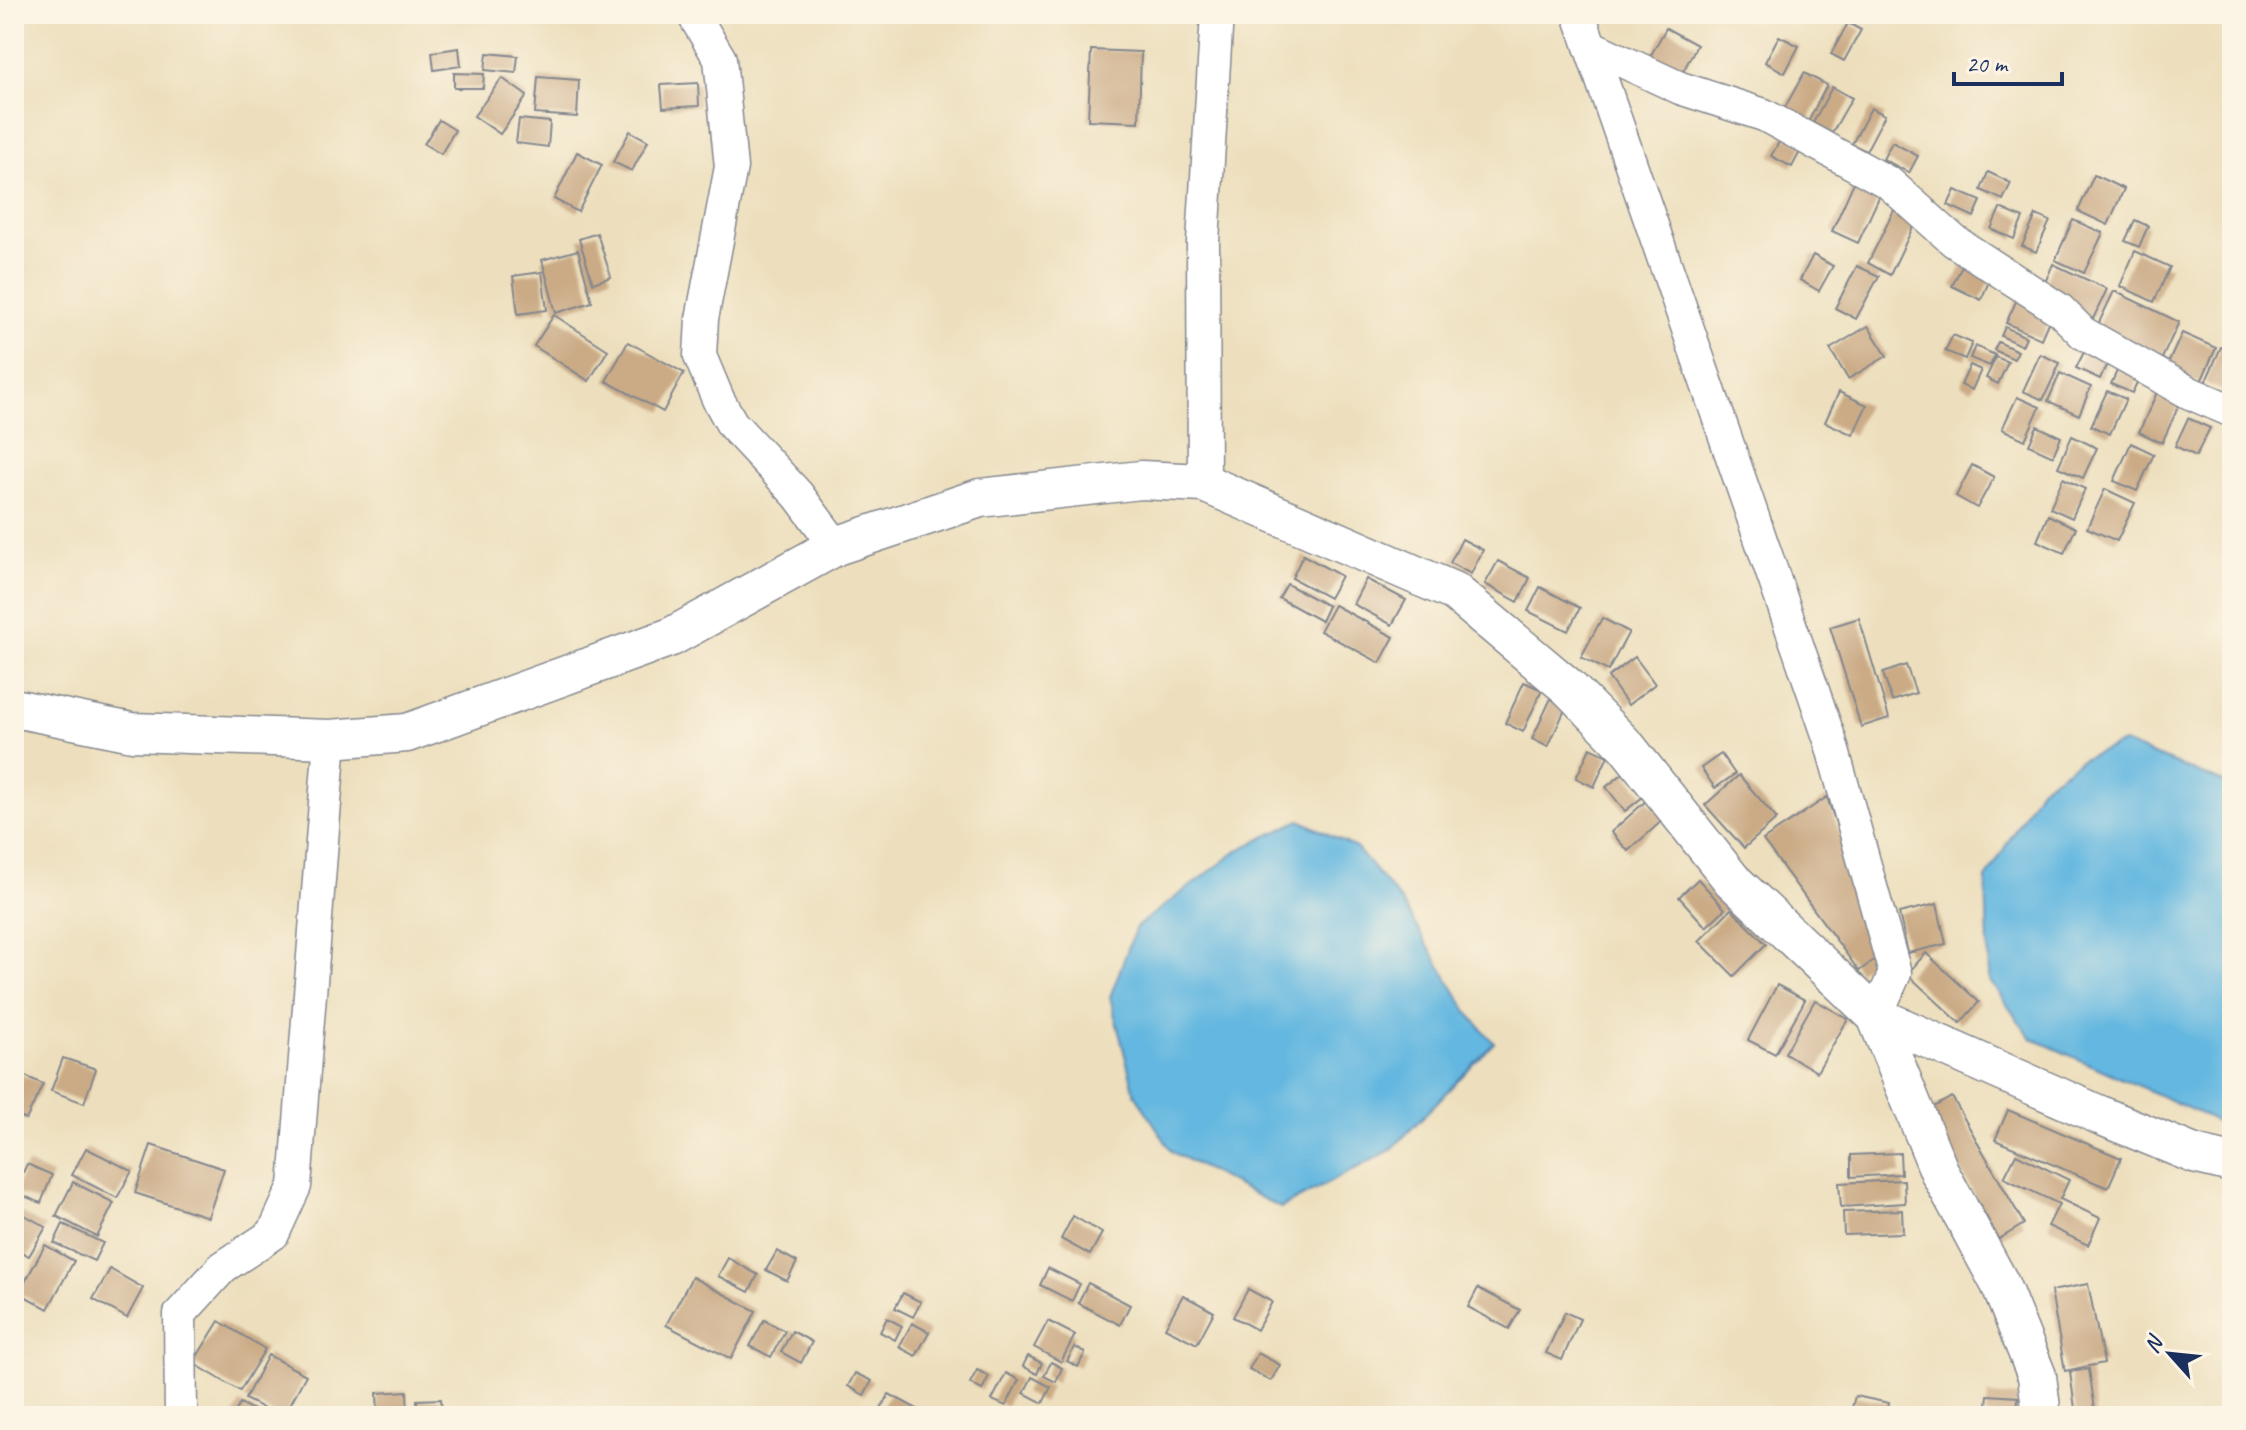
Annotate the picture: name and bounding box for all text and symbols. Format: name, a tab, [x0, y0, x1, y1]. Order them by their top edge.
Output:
scale bar	[1954, 36, 2062, 86]
text: 20 m	[1966, 49, 2009, 79]
north arrow	[2130, 1314, 2210, 1394]
text: N	[2138, 1330, 2170, 1358]

